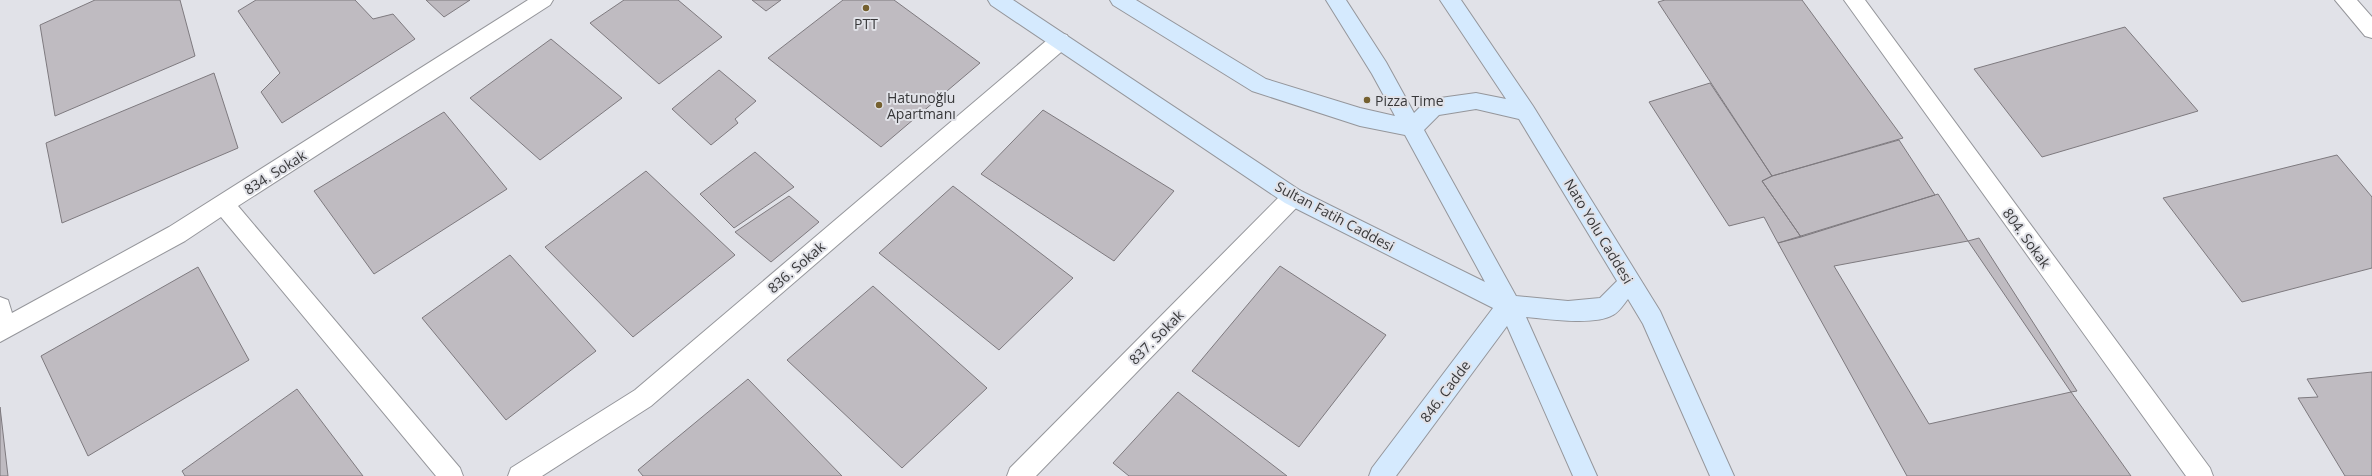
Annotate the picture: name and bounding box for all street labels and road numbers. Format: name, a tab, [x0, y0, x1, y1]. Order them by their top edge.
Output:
street label: 834. Sokak	[240, 145, 310, 199]
street label: Nato Yolu Caddesi	[1560, 175, 1638, 287]
street label: Sultan Fatih Caddesi	[1272, 177, 1398, 255]
street label: 804. Sokak	[1999, 204, 2056, 272]
street label: 836. Sokak	[763, 236, 829, 297]
street label: 837. Sokak	[1125, 305, 1188, 368]
street label: 846. Cadde	[1415, 356, 1475, 426]

